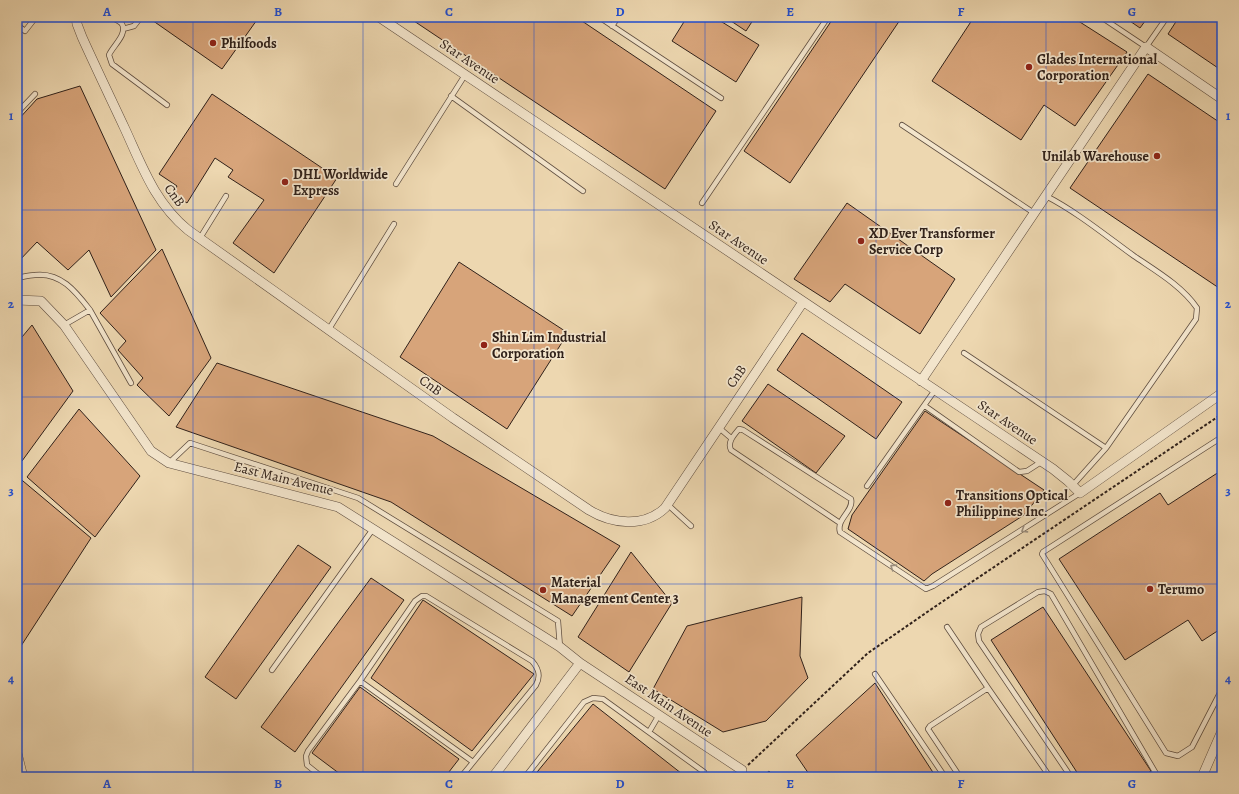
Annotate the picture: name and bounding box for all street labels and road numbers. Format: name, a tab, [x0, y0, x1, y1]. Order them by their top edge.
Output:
street label: Star Avenue	[436, 34, 503, 88]
street label: CnB	[160, 180, 189, 211]
street label: Star Avenue	[705, 215, 772, 269]
street label: CnB	[722, 361, 751, 392]
street label: CnB	[415, 371, 446, 400]
street label: Star Avenue	[974, 395, 1041, 449]
street label: East Main Avenue	[232, 457, 336, 500]
street label: East Main Avenue	[621, 669, 716, 742]

